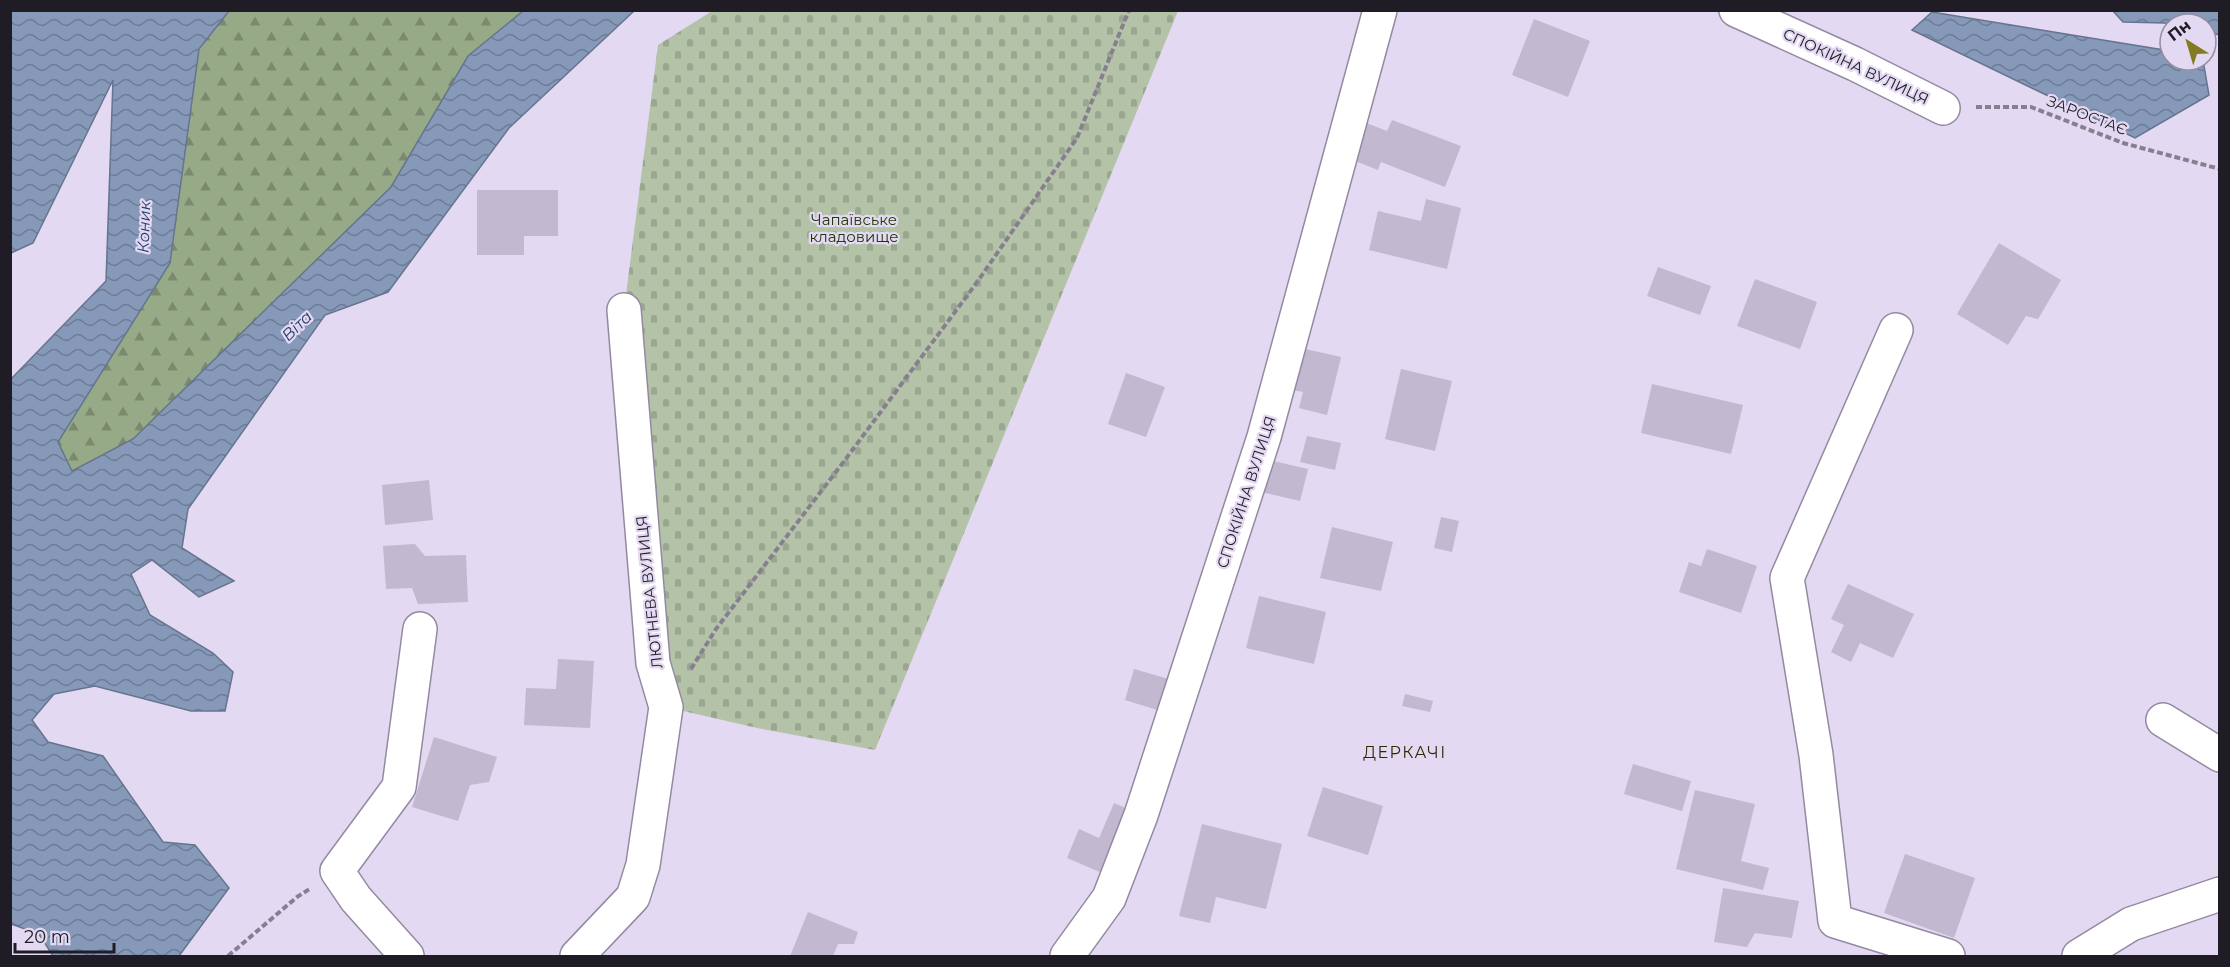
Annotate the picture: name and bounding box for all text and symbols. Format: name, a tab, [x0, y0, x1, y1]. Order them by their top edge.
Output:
north arrow	[2158, 12, 2218, 72]
text: Пн	[2164, 16, 2195, 45]
street label: СПОКІЙНА ВУЛИЦЯ	[1780, 24, 1932, 108]
street label: ЗАРОСТАЄ	[2044, 91, 2130, 139]
water label: Коник	[134, 200, 154, 253]
park label: Чапаївське кладовище	[810, 210, 898, 246]
water label: Віта	[278, 307, 316, 345]
street label: СПОКІЙНА ВУЛИЦЯ	[1212, 413, 1280, 571]
street label: ЛЮТНЕВА ВУЛИЦЯ	[632, 515, 666, 669]
district label: ДЕРКАЧІ	[1363, 743, 1447, 762]
scale bar	[15, 916, 114, 954]
text: 20 m	[24, 926, 70, 948]

